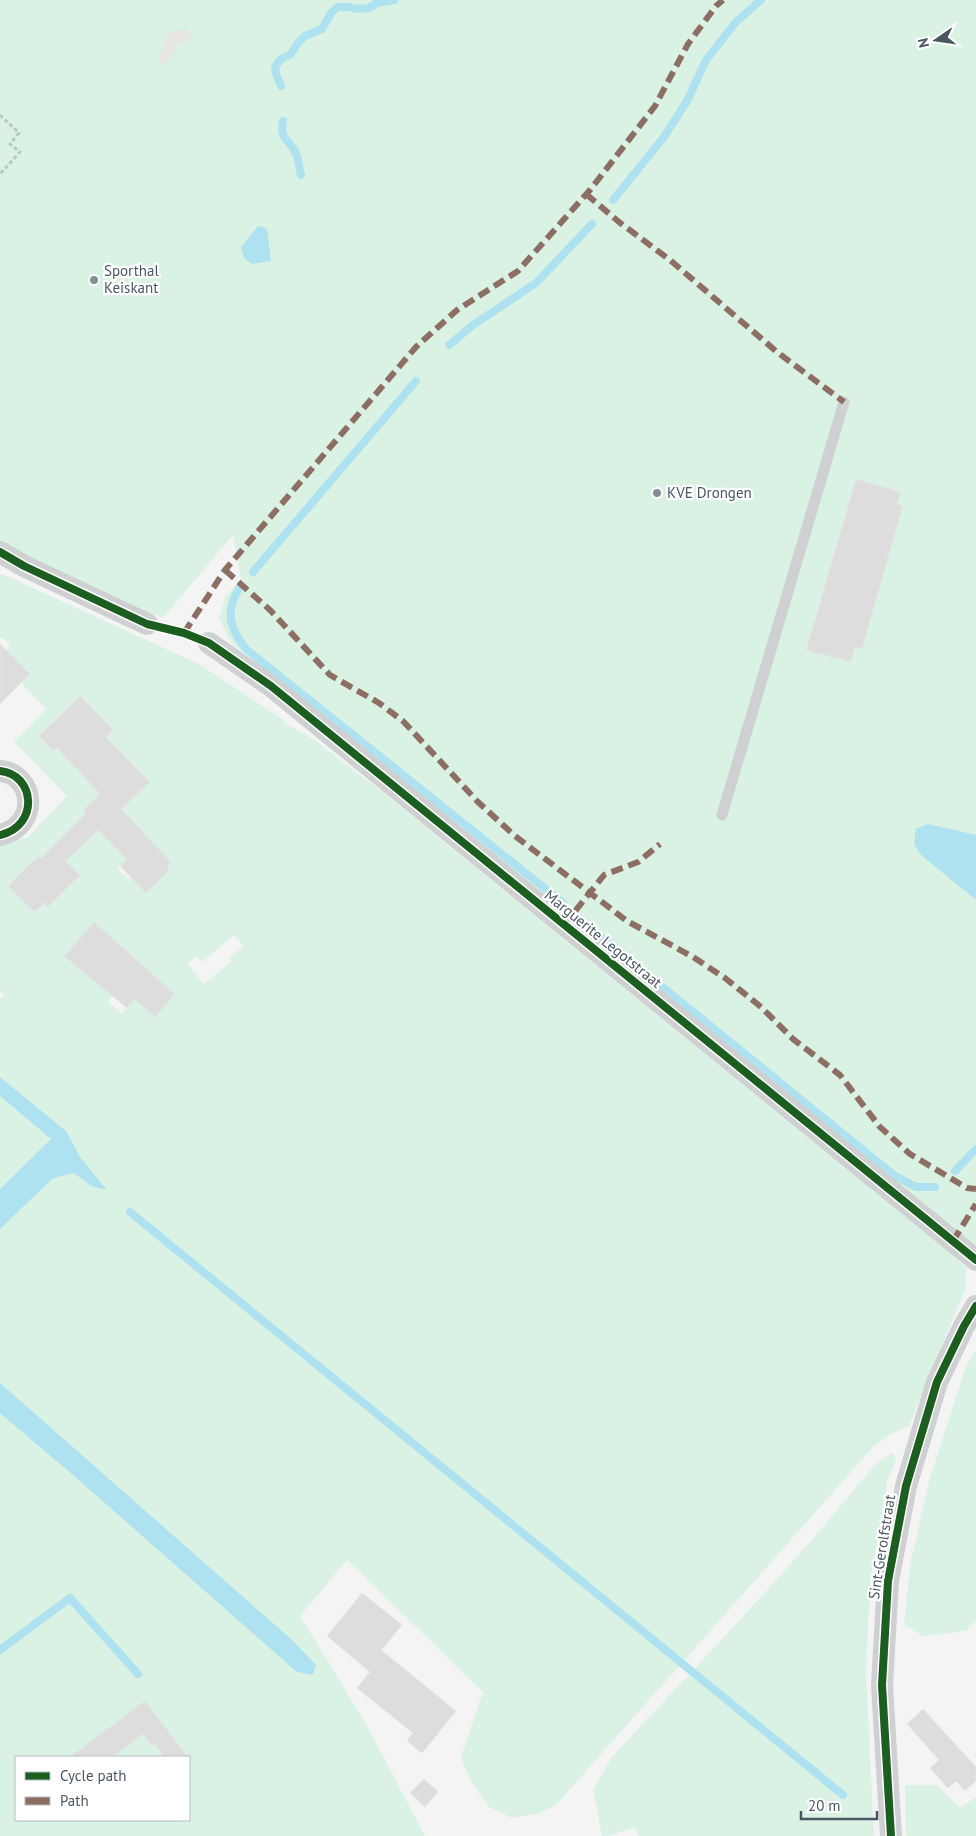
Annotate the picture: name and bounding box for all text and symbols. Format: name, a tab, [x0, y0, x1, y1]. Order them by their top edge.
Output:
north arrow	[911, 15, 961, 65]
text: N	[914, 36, 933, 49]
place label: Sporthal Keiskant	[104, 261, 159, 297]
marker: Sporthal Keiskant	[88, 274, 100, 286]
place label: KVE Drongen	[667, 483, 752, 502]
marker: KVE Drongen	[651, 487, 663, 499]
street label: Marguerite Legotstraat	[541, 885, 666, 992]
street label: Sint-Gerolfstraat	[864, 1493, 899, 1601]
legend	[15, 1756, 190, 1821]
text: Cycle path	[60, 1766, 126, 1785]
scale bar	[801, 1788, 877, 1820]
text: Path	[60, 1791, 89, 1810]
text: 20 m	[808, 1796, 841, 1815]

